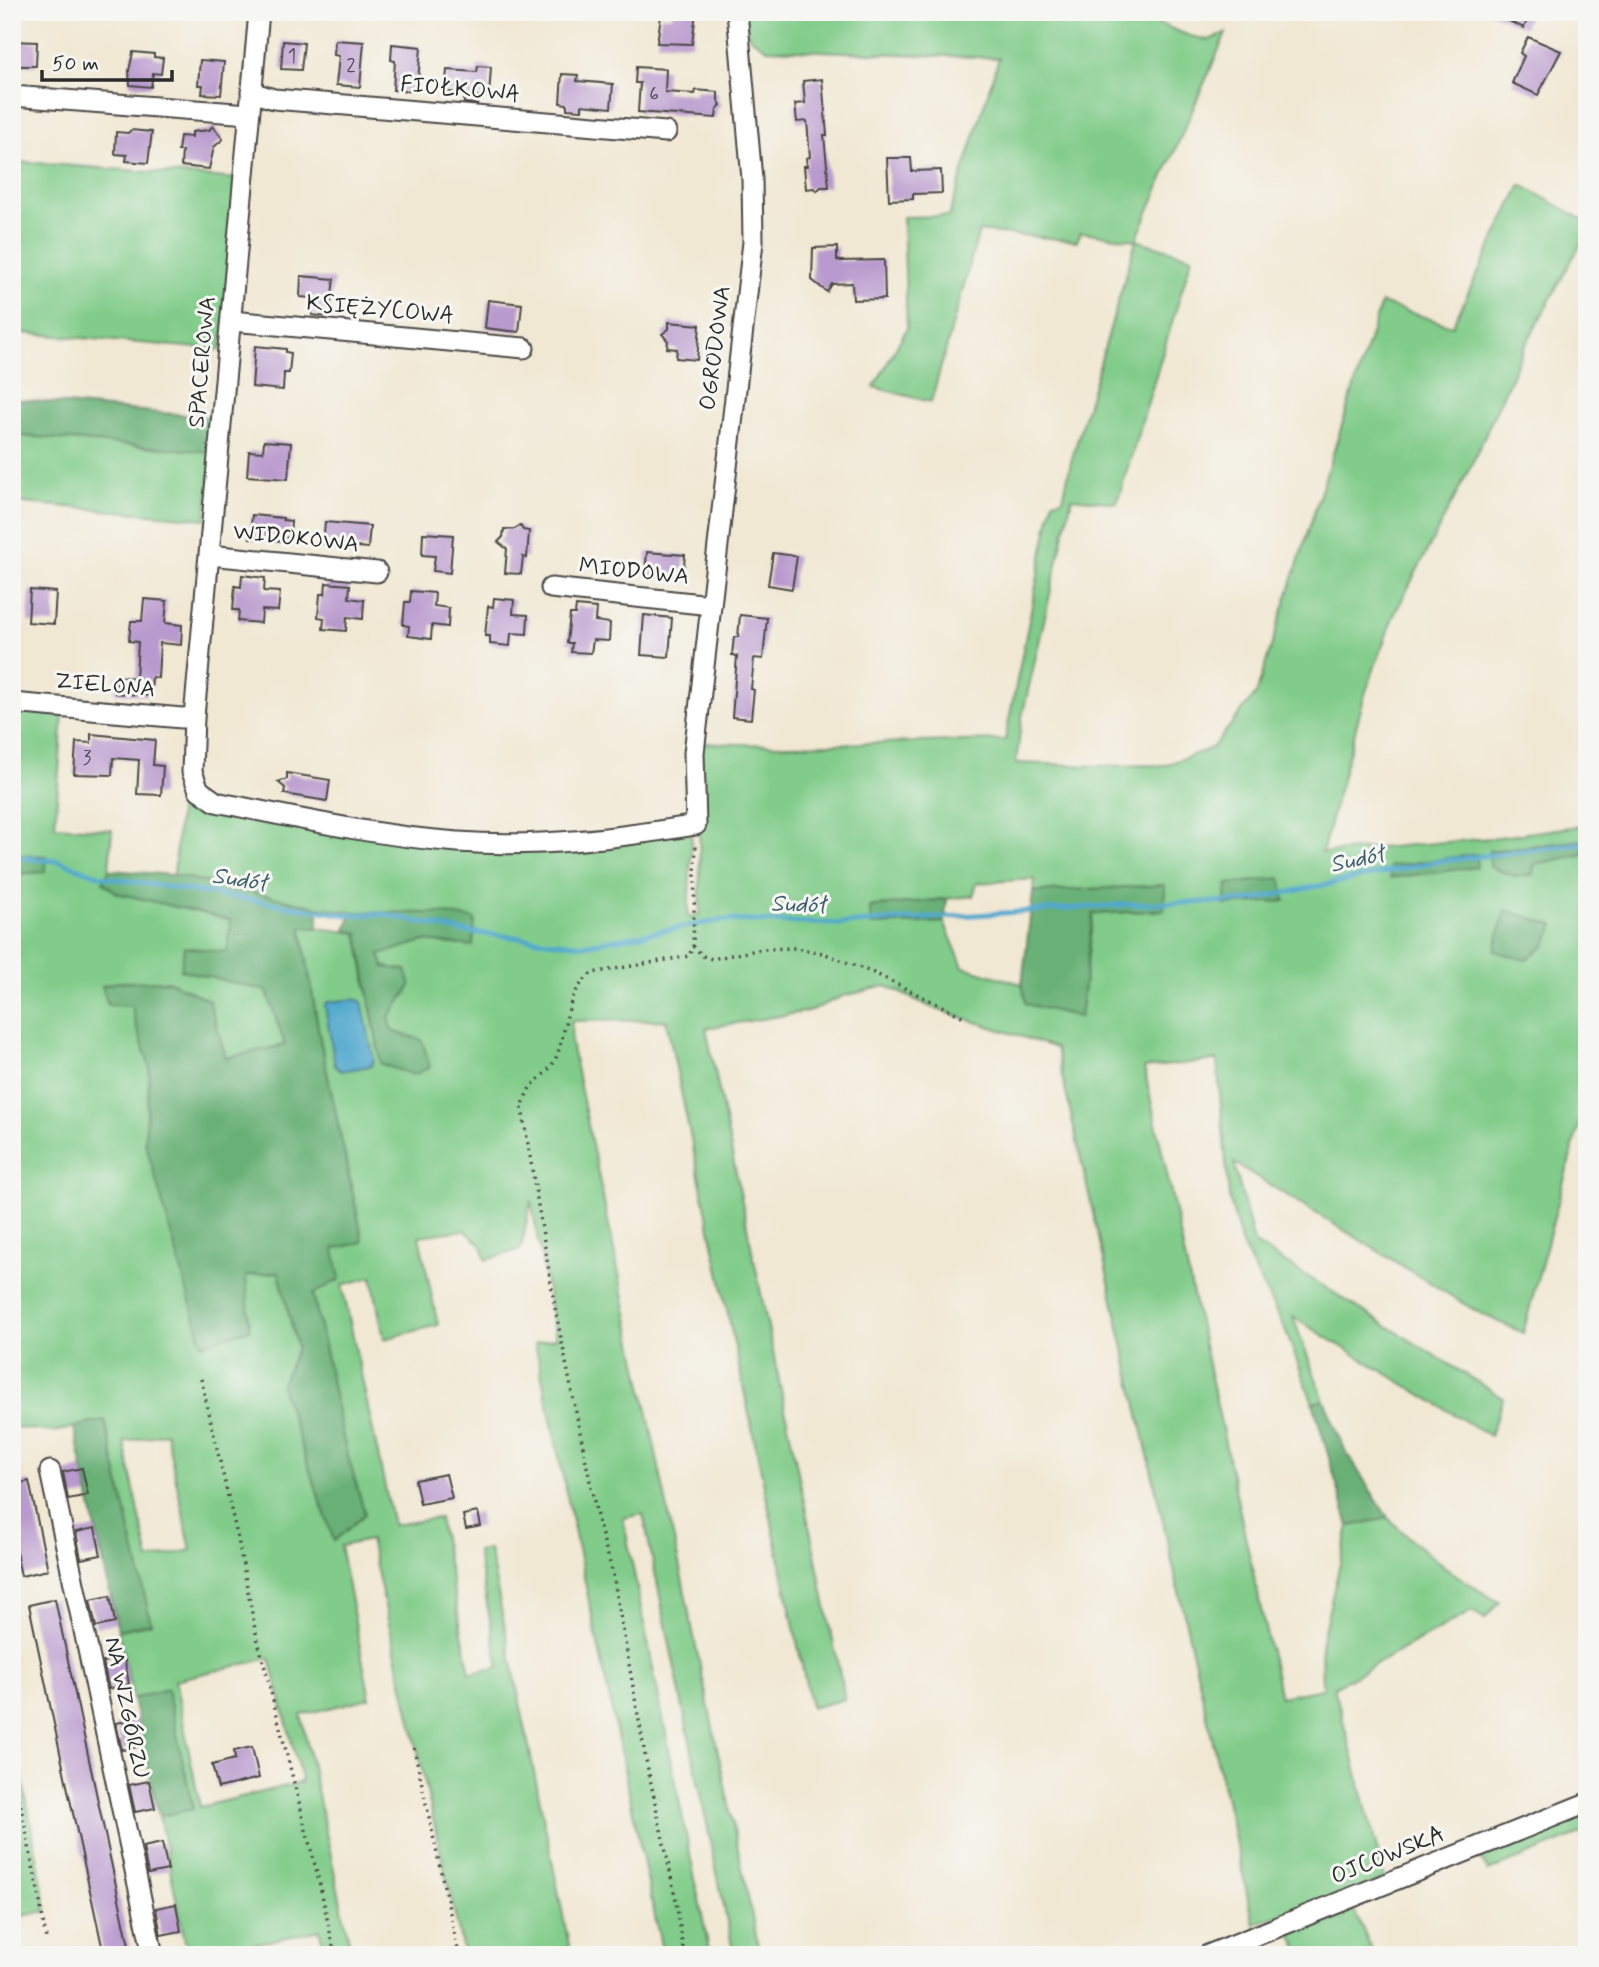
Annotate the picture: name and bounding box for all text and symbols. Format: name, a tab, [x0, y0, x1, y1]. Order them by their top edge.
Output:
scale bar	[42, 38, 172, 82]
house number: 1	[288, 44, 296, 69]
text: 50 m	[52, 50, 99, 78]
house number: 2	[346, 54, 356, 79]
street label: FIOŁKOWA	[399, 70, 521, 110]
house number: 6	[649, 82, 659, 107]
street label: OGRODOWA	[693, 284, 739, 412]
street label: KSIĘŻYCOWA	[305, 289, 455, 331]
street label: SPACEROWA	[182, 295, 224, 429]
street label: WIDOKOWA	[232, 517, 360, 561]
street label: MIODOWA	[577, 551, 691, 593]
street label: ZIELONA	[53, 667, 157, 705]
house number: 3	[83, 746, 92, 771]
water label: Sudół	[1327, 838, 1391, 881]
water label: Sudół	[210, 860, 272, 900]
water label: Sudół	[770, 889, 830, 922]
street label: NA WZGÓRZU	[96, 1634, 156, 1782]
street label: OJCOWSKA	[1327, 1820, 1449, 1892]

